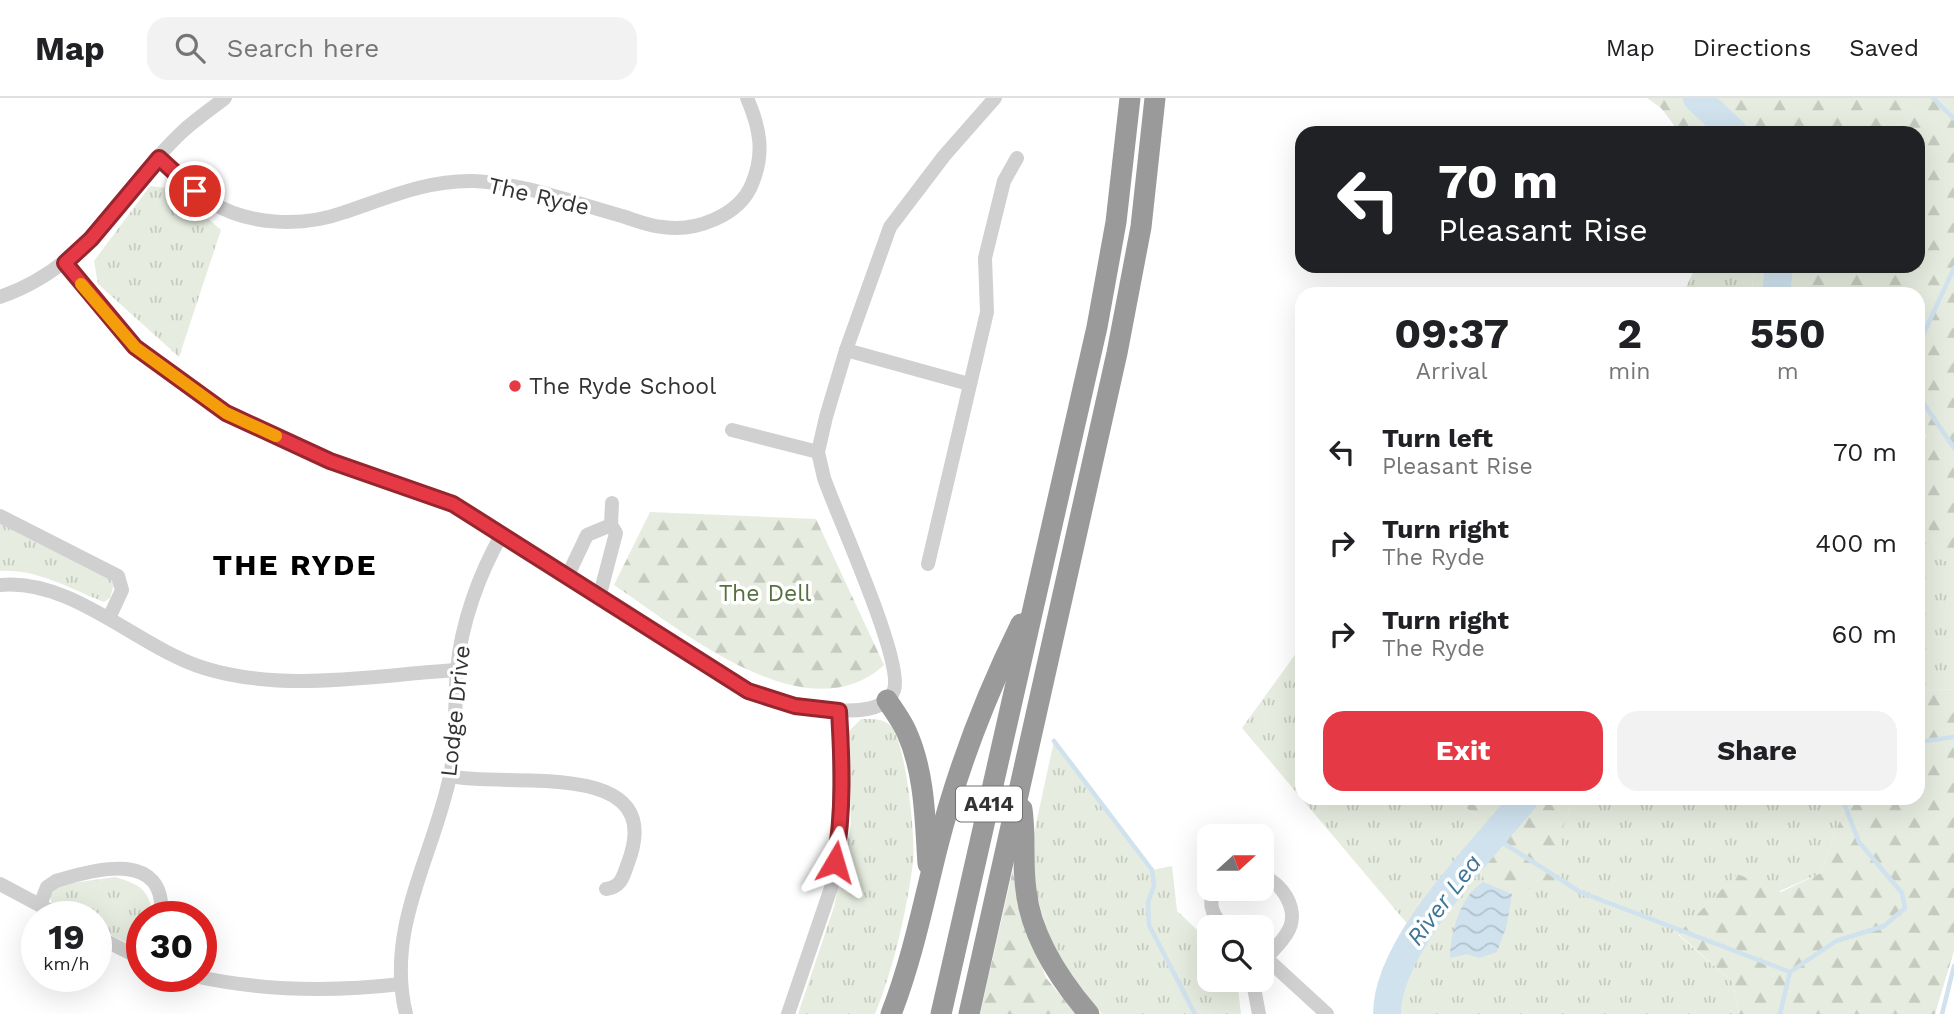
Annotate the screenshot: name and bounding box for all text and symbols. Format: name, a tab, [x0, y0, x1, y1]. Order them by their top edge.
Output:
search box	[147, 17, 637, 80]
text: Map	[35, 29, 105, 68]
icon: search	[171, 29, 209, 67]
text: Search here	[227, 33, 379, 63]
text: Map	[1606, 34, 1655, 62]
text: Directions	[1693, 34, 1811, 62]
text: Saved	[1849, 34, 1919, 62]
text: 70 m	[1438, 152, 1558, 210]
icon: left	[1323, 154, 1414, 245]
pin	[165, 161, 225, 221]
icon: arrive	[176, 172, 214, 210]
street label: The Ryde	[486, 172, 592, 221]
text: Pleasant Rise	[1438, 211, 1648, 249]
text: 09:37	[1394, 309, 1509, 358]
text: 2	[1617, 309, 1642, 358]
text: 550	[1750, 309, 1826, 358]
text: Arrival	[1416, 358, 1488, 385]
text: min	[1608, 358, 1651, 385]
text: m	[1777, 358, 1799, 385]
place label: The Ryde School	[529, 373, 716, 400]
marker: The Ryde School	[507, 378, 523, 394]
text: Turn left	[1382, 423, 1493, 453]
icon: left	[1323, 433, 1361, 471]
text: 70 m	[1833, 437, 1897, 467]
text: Pleasant Rise	[1382, 453, 1533, 480]
text: Turn right	[1382, 514, 1509, 544]
icon: right	[1323, 524, 1361, 562]
text: 400 m	[1815, 528, 1897, 558]
text: The Ryde	[1382, 544, 1485, 571]
district label: THE RYDE	[213, 547, 377, 582]
park label: The Dell	[719, 580, 811, 607]
text: Turn right	[1382, 605, 1509, 635]
icon: right	[1323, 615, 1361, 653]
text: 60 m	[1831, 619, 1897, 649]
text: The Ryde	[1382, 635, 1485, 662]
street label: Lodge Drive	[435, 644, 476, 778]
button: Exit	[1323, 711, 1603, 791]
button: Share	[1617, 711, 1897, 791]
road number: A414	[956, 786, 1022, 822]
north arrow	[1197, 824, 1274, 901]
map controls	[1197, 824, 1274, 992]
position arrow	[798, 825, 872, 899]
water label: River Lea	[1401, 849, 1487, 951]
speed limit sign: 30	[126, 901, 217, 992]
button: search	[1197, 915, 1274, 992]
text: 19	[48, 916, 85, 958]
text: km/h	[43, 953, 90, 974]

